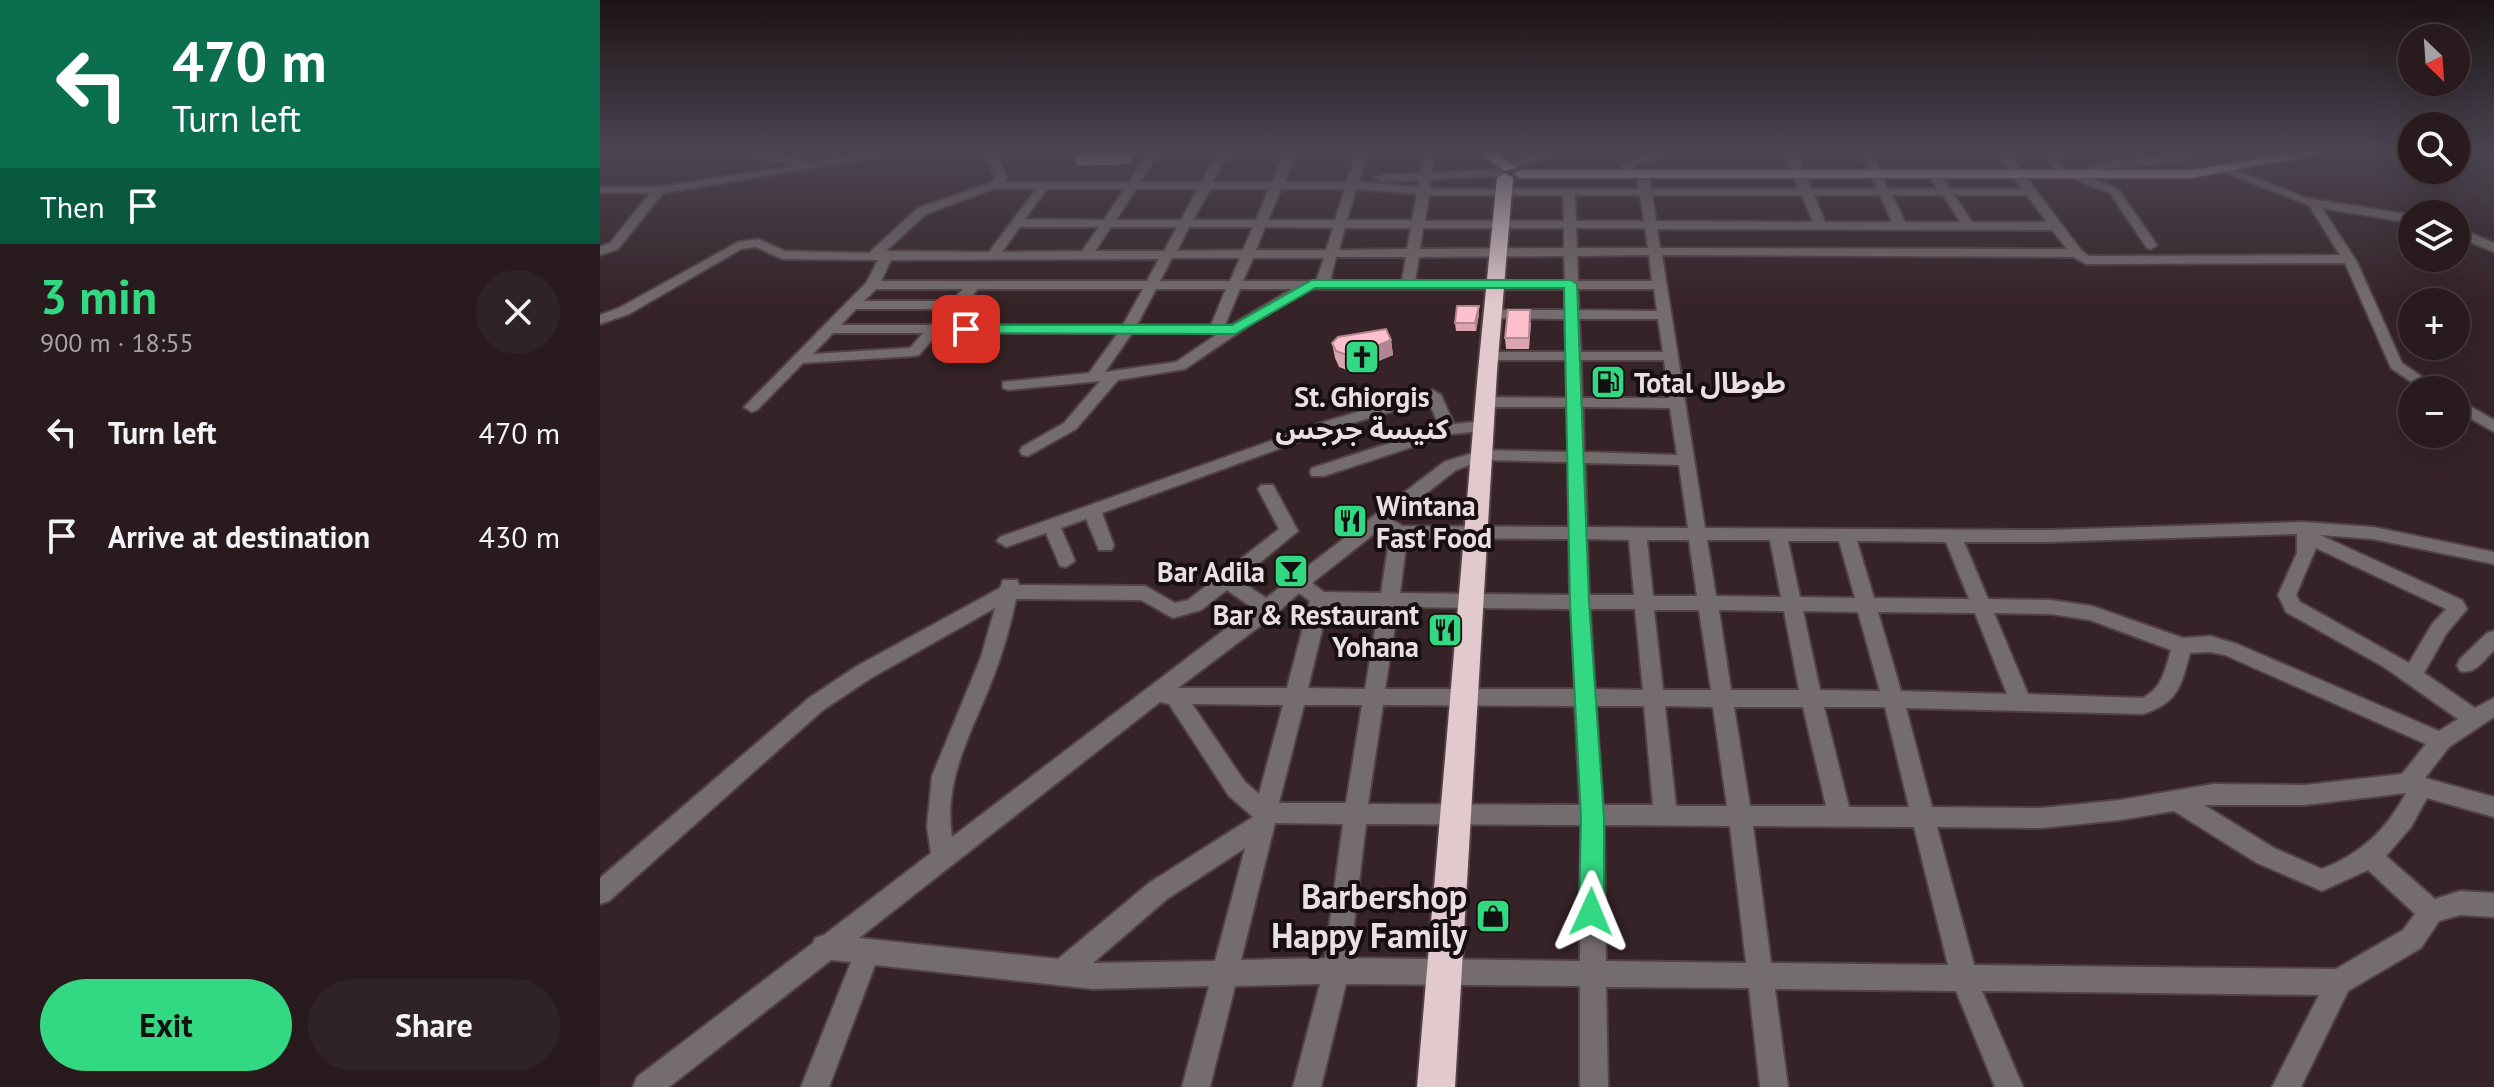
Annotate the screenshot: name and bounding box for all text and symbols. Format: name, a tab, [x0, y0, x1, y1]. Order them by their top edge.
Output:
north arrow	[2398, 24, 2470, 96]
map controls	[2398, 24, 2470, 448]
text: 470 m	[172, 25, 327, 97]
icon: left	[40, 32, 144, 136]
text: Turn left	[172, 95, 301, 142]
button: search	[2398, 112, 2470, 184]
icon: arrive	[121, 184, 165, 228]
text: Then	[40, 187, 105, 226]
button: layers	[2398, 200, 2470, 272]
text: 3 min	[40, 265, 157, 327]
button: close	[476, 270, 560, 354]
button: +	[2398, 288, 2470, 360]
pin	[932, 295, 1000, 363]
icon: arrive	[944, 307, 988, 351]
text: 900 m · 18:55	[40, 326, 194, 359]
church icon: St. Ghiorgis كنيسة جرجس	[1343, 338, 1381, 376]
fuel station icon: Total طوطال	[1589, 363, 1627, 401]
place label: Total طوطال	[1634, 364, 1786, 401]
button: −	[2398, 376, 2470, 448]
place label: St. Ghiorgis كنيسة جرجس	[1275, 378, 1449, 447]
icon: left	[40, 410, 84, 454]
text: Turn left	[108, 413, 216, 452]
text: 470 m	[479, 413, 560, 452]
place label: Wintana Fast Food	[1376, 487, 1492, 556]
restaurant icon: Wintana Fast Food	[1331, 502, 1369, 540]
icon: arrive	[40, 514, 84, 558]
text: Arrive at destination	[108, 517, 370, 556]
text: 430 m	[479, 517, 560, 556]
bar icon: Bar Adila	[1272, 552, 1310, 590]
place label: Bar Adila	[1157, 553, 1265, 590]
place label: Bar & Restaurant Yohana	[1213, 596, 1419, 665]
restaurant icon: Bar & Restaurant Yohana	[1426, 611, 1464, 649]
position arrow	[1549, 870, 1633, 954]
place label: Barbershop Happy Family	[1271, 874, 1468, 957]
shop icon: Barbershop Happy Family	[1474, 897, 1512, 935]
button: Exit	[40, 979, 292, 1071]
button: Share	[308, 979, 560, 1071]

